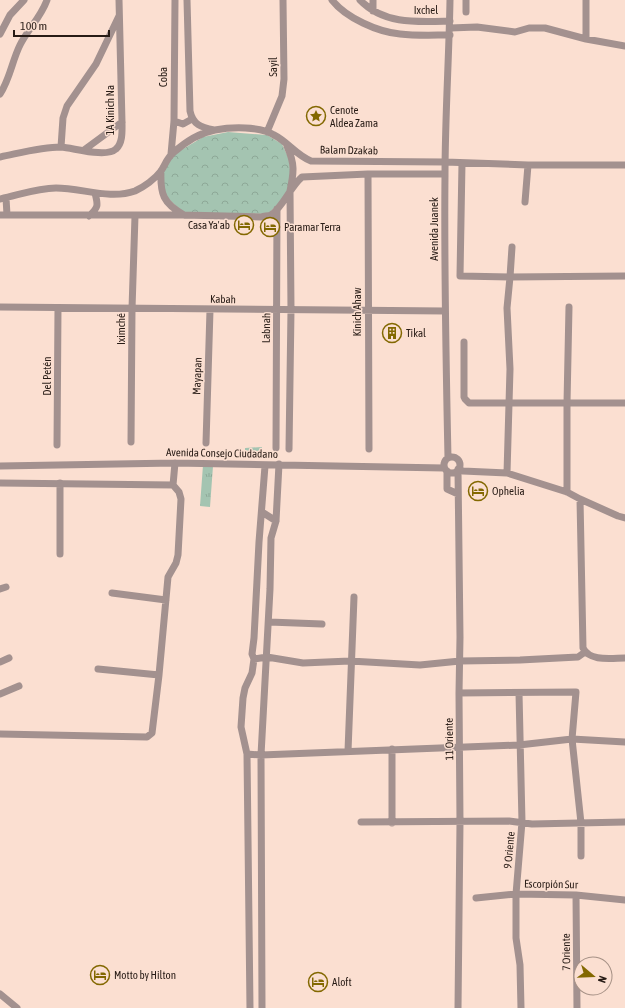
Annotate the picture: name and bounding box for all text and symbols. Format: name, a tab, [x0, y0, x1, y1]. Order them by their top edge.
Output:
street label: Ixchel	[414, 4, 438, 16]
scale bar	[14, 12, 109, 38]
text: 100 m	[20, 19, 47, 33]
street label: Sayil	[267, 57, 279, 77]
street label: Coba	[157, 67, 169, 87]
street label: 1A Kinich Na	[104, 85, 116, 135]
place label: Cenote Aldea Zama	[330, 104, 378, 129]
place icon: Cenote Aldea Zama	[305, 105, 327, 127]
street label: Balam Dzakab	[320, 143, 378, 157]
street label: Avenida Juanek	[428, 197, 440, 261]
hotel icon: Casa Ya'ab	[233, 214, 255, 236]
hotel icon: Paramar Terra	[259, 216, 281, 238]
place label: Casa Ya'ab	[188, 219, 230, 231]
place label: Paramar Terra	[284, 221, 341, 233]
street label: Kinich Ahaw	[351, 287, 363, 337]
street label: Kabah	[210, 293, 236, 305]
street label: Iximché	[115, 313, 127, 345]
street label: Labnah	[260, 313, 272, 343]
building icon: Tikal	[381, 322, 403, 344]
place label: Tikal	[406, 327, 426, 339]
street label: Del Petén	[41, 356, 53, 396]
street label: Mayapan	[190, 357, 204, 395]
street label: Avenida Consejo Ciudadano	[166, 446, 278, 460]
hotel icon: Ophelia	[467, 480, 489, 502]
place label: Ophelia	[492, 485, 525, 497]
street label: 11 Oriente	[443, 718, 455, 760]
street label: 9 Oriente	[501, 831, 517, 869]
street label: Escorpión Sur	[524, 878, 579, 890]
street label: 7 Oriente	[560, 933, 572, 971]
north arrow	[573, 956, 613, 996]
hotel icon: Motto by Hilton	[89, 964, 111, 986]
place label: Motto by Hilton	[114, 969, 176, 981]
hotel icon: Aloft	[307, 971, 329, 993]
text: N	[596, 974, 609, 984]
place label: Aloft	[332, 976, 352, 988]

